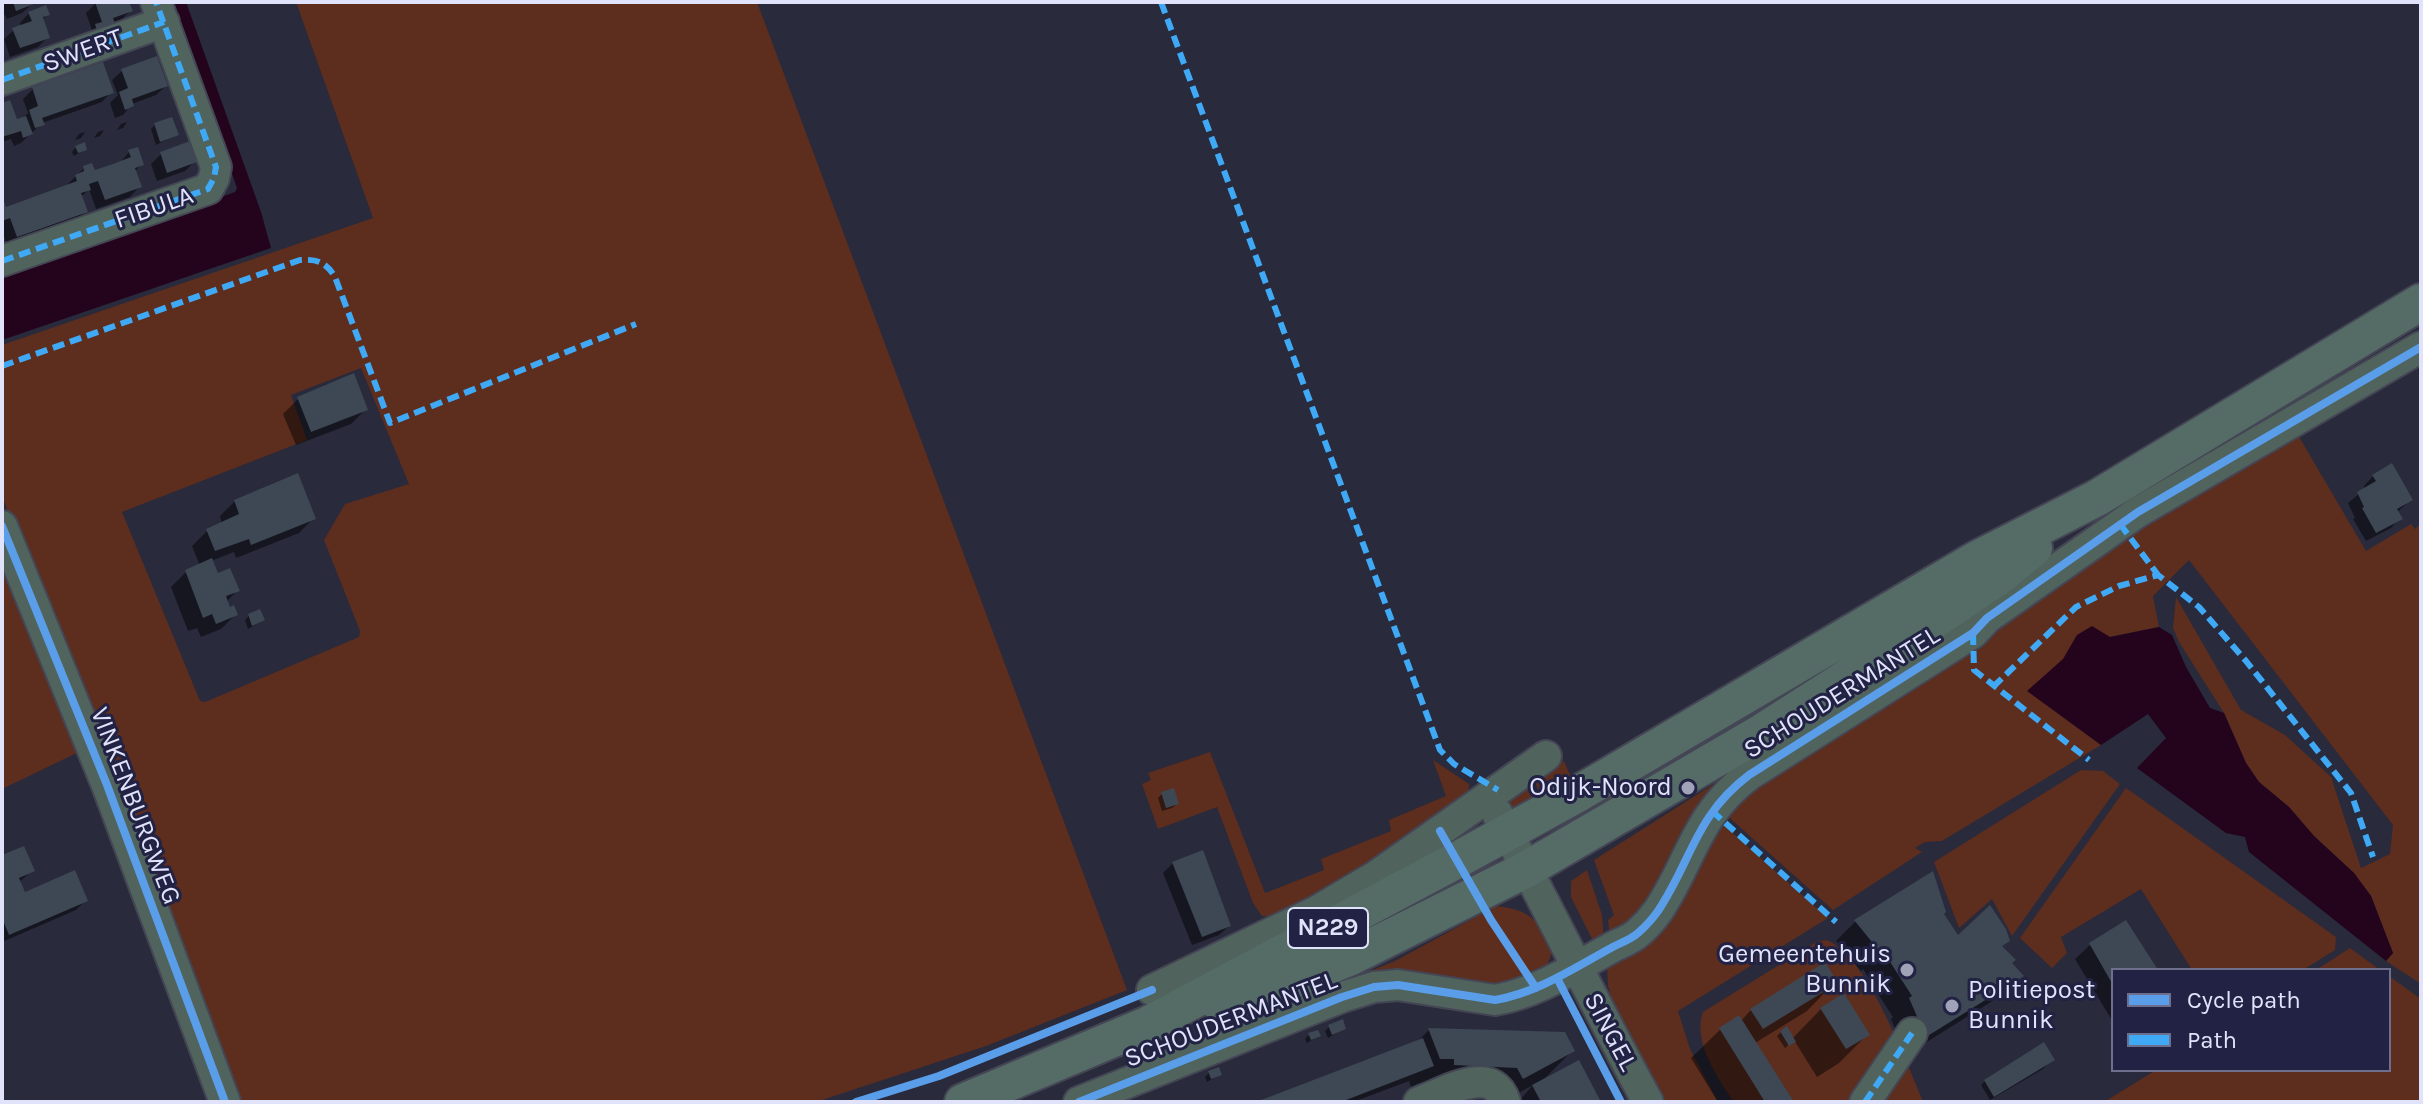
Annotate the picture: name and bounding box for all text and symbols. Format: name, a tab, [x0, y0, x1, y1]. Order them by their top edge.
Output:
street label: SWERT	[39, 22, 127, 80]
street label: FIBULA	[111, 180, 197, 236]
street label: SCHOUDERMANTEL	[1738, 620, 1946, 766]
street label: VINKENBURGWEG	[83, 703, 187, 909]
place label: Odijk-Noord	[1529, 772, 1672, 804]
marker: Odijk-Noord	[1679, 779, 1697, 797]
road number: N229	[1288, 908, 1368, 948]
place label: Gemeentehuis Bunnik	[1718, 939, 1891, 1000]
marker: Gemeentehuis Bunnik	[1898, 961, 1916, 979]
street label: SCHOUDERMANTEL	[1120, 965, 1342, 1075]
legend	[2111, 968, 2391, 1072]
place label: Politiepost Bunnik	[1968, 975, 2095, 1036]
text: Cycle path	[2187, 986, 2301, 1014]
street label: SINGEL	[1576, 987, 1644, 1077]
marker: Politiepost Bunnik	[1943, 997, 1961, 1015]
text: Path	[2187, 1026, 2237, 1054]

